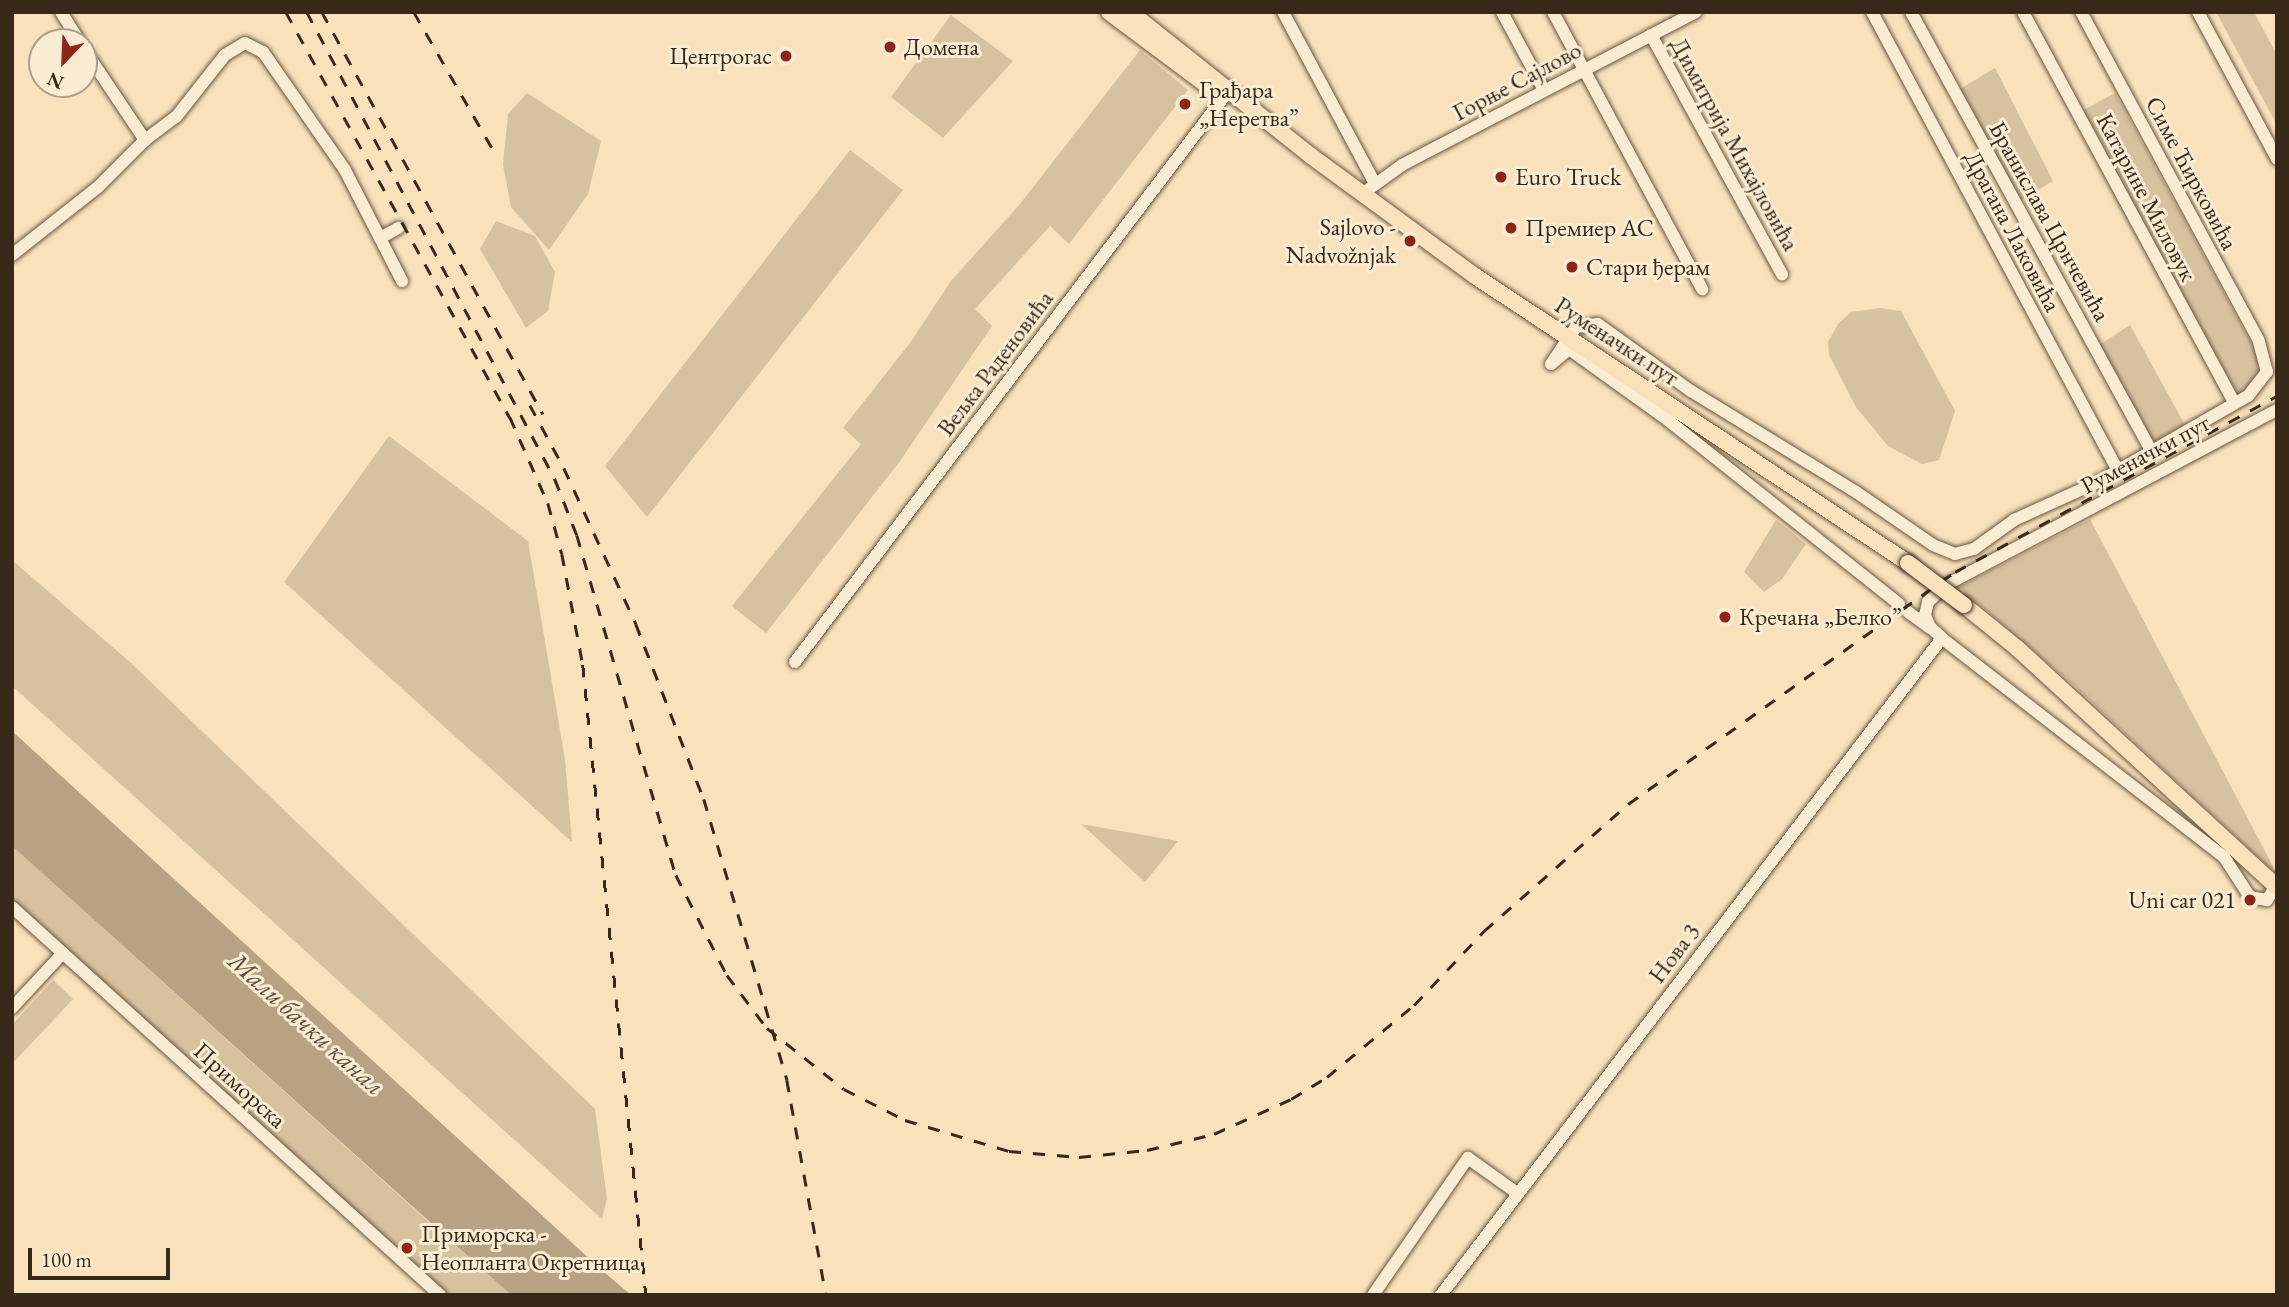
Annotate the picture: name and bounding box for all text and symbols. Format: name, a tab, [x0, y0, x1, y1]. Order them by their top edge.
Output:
north arrow	[28, 28, 98, 98]
street label: Димитрија Михајловића	[1664, 32, 1806, 256]
place label: Домена	[904, 33, 979, 61]
street label: Горње Сајлово	[1448, 35, 1586, 127]
marker: Домена	[882, 39, 898, 55]
place label: Центрогас	[669, 42, 772, 70]
marker: Центрогас	[778, 48, 794, 64]
text: N	[43, 66, 67, 95]
place label: Грађара „Неретва”	[1199, 76, 1299, 132]
street label: Симе Ћирковића	[2140, 91, 2244, 255]
marker: Грађара „Неретва”	[1177, 96, 1193, 112]
street label: Катарине Миловук	[2091, 108, 2203, 286]
street label: Бранислава Црнчевића	[1983, 116, 2117, 326]
street label: Драгана Лаковића	[1959, 146, 2067, 316]
place label: Euro Truck	[1515, 163, 1621, 191]
marker: Euro Truck	[1493, 169, 1509, 185]
place label: Sajlovo - Nadvožnjak	[1286, 213, 1396, 269]
place label: Премиер АС	[1525, 214, 1654, 242]
marker: Премиер АС	[1503, 220, 1519, 236]
marker: Sajlovo - Nadvožnjak	[1402, 233, 1418, 249]
place label: Стари ђерам	[1586, 253, 1710, 281]
marker: Стари ђерам	[1564, 259, 1580, 275]
street label: Вељка Раденовића	[931, 285, 1059, 441]
street label: Руменачки пут	[1550, 290, 1684, 392]
street label: Руменачки пут	[2076, 408, 2214, 500]
place label: Кречана „Белко”	[1739, 603, 1902, 631]
marker: Кречана „Белко”	[1717, 609, 1733, 625]
place label: Uni car 021	[2129, 886, 2236, 914]
marker: Uni car 021	[2242, 892, 2258, 908]
street label: Нова 3	[1642, 917, 1706, 989]
water label: Мали бачки канал	[222, 946, 390, 1102]
street label: Приморска	[188, 1036, 292, 1134]
place label: Приморска - Неопланта Окретница	[421, 1220, 640, 1276]
scale bar	[32, 1234, 173, 1278]
marker: Приморска - Неопланта Окретница	[399, 1240, 415, 1256]
text: 100 m	[41, 1246, 92, 1273]

